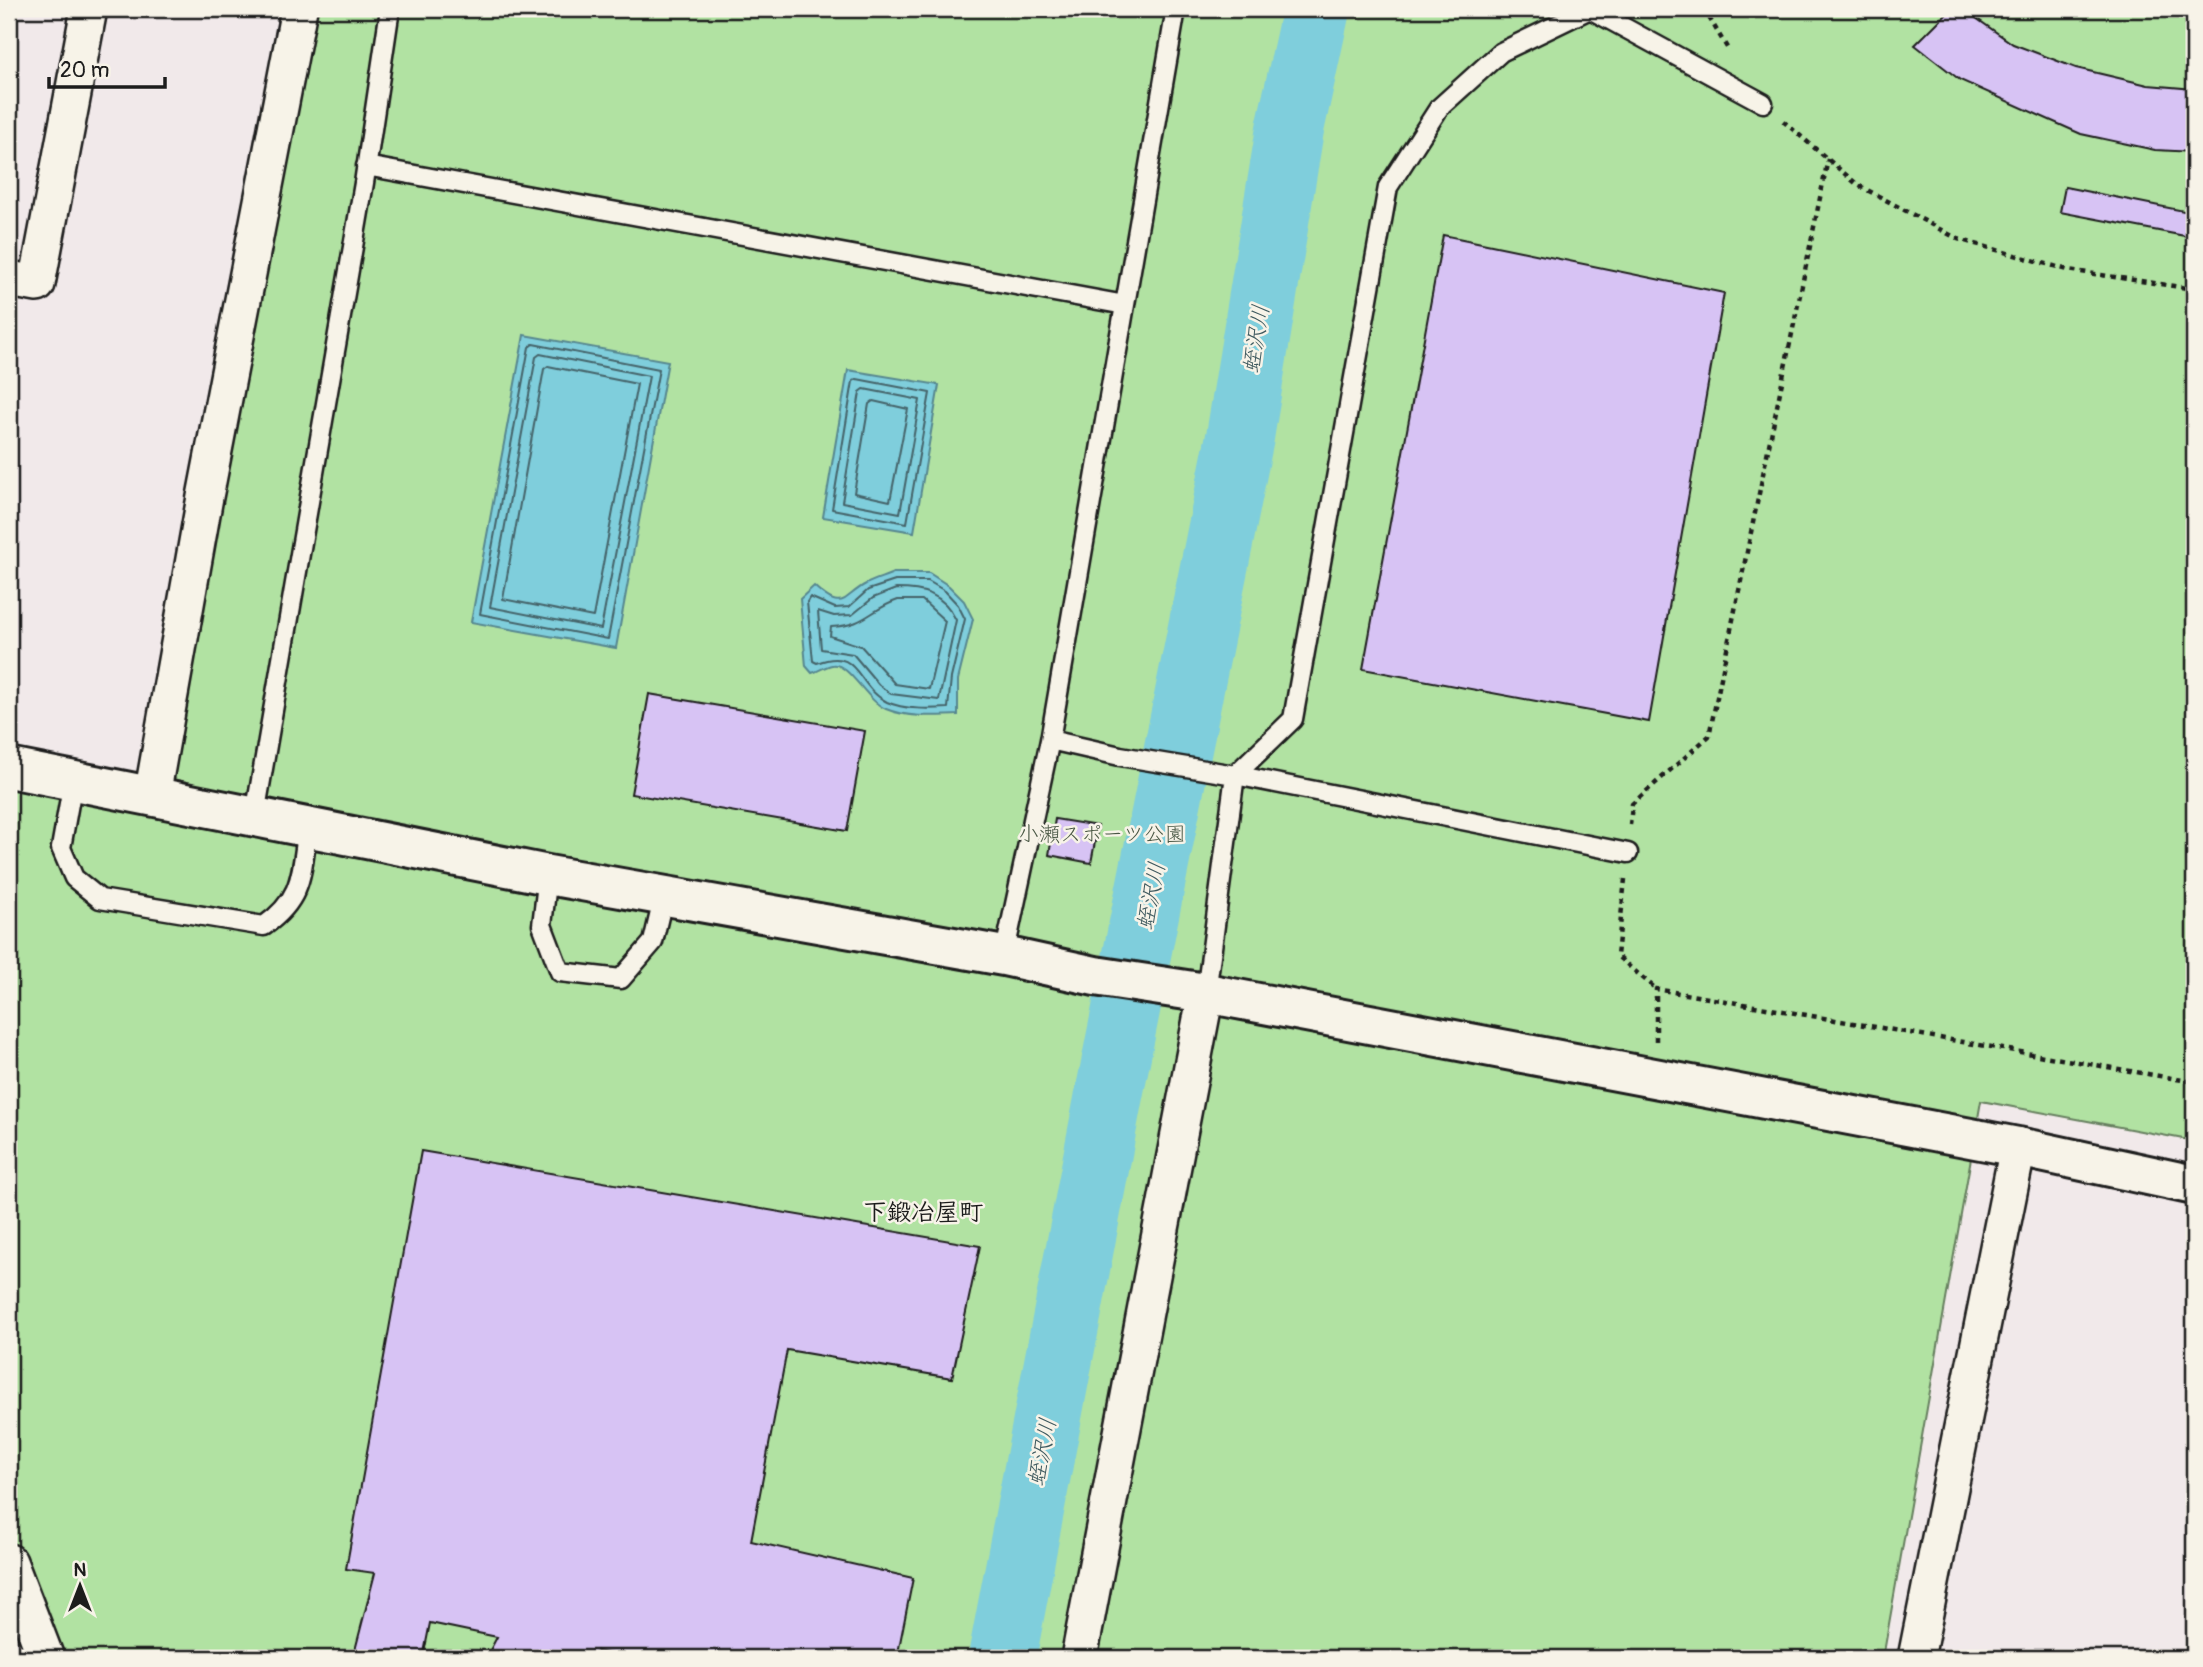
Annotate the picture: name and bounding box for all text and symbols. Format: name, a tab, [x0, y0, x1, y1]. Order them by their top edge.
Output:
scale bar	[49, 46, 164, 90]
text: 20 m	[60, 57, 109, 84]
water label: 蛭沢川	[1236, 303, 1276, 375]
park label: 小瀬スポーツ公園	[1018, 821, 1186, 848]
water label: 蛭沢川	[1130, 859, 1172, 933]
district label: 下鍛冶屋町	[863, 1198, 983, 1227]
water label: 蛭沢川	[1021, 1415, 1063, 1489]
north arrow	[46, 1552, 116, 1622]
text: N	[74, 1558, 87, 1582]

